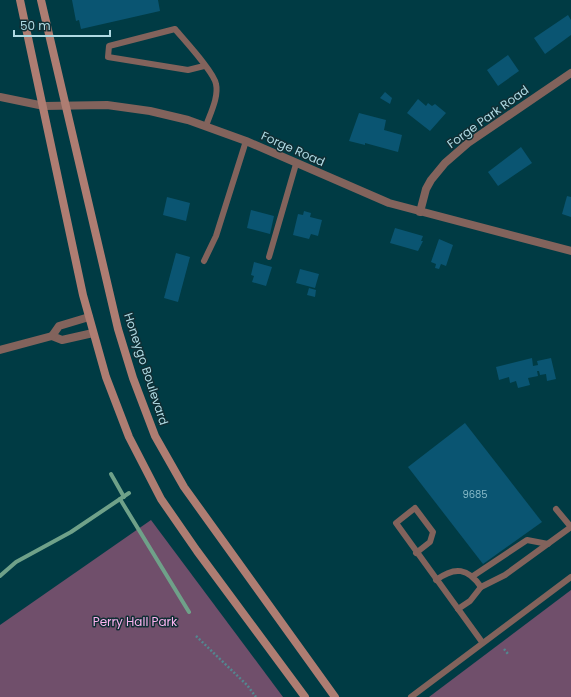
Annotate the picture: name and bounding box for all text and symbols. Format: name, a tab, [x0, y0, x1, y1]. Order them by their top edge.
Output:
scale bar	[14, 12, 110, 38]
text: 50 m	[20, 17, 51, 34]
street label: Forge Park Road	[443, 81, 532, 152]
street label: Forge Road	[259, 127, 328, 170]
street label: Honeygo Boulevard	[120, 310, 173, 427]
house number: 9685	[462, 487, 488, 502]
park label: Perry Hall Park	[93, 613, 178, 630]

